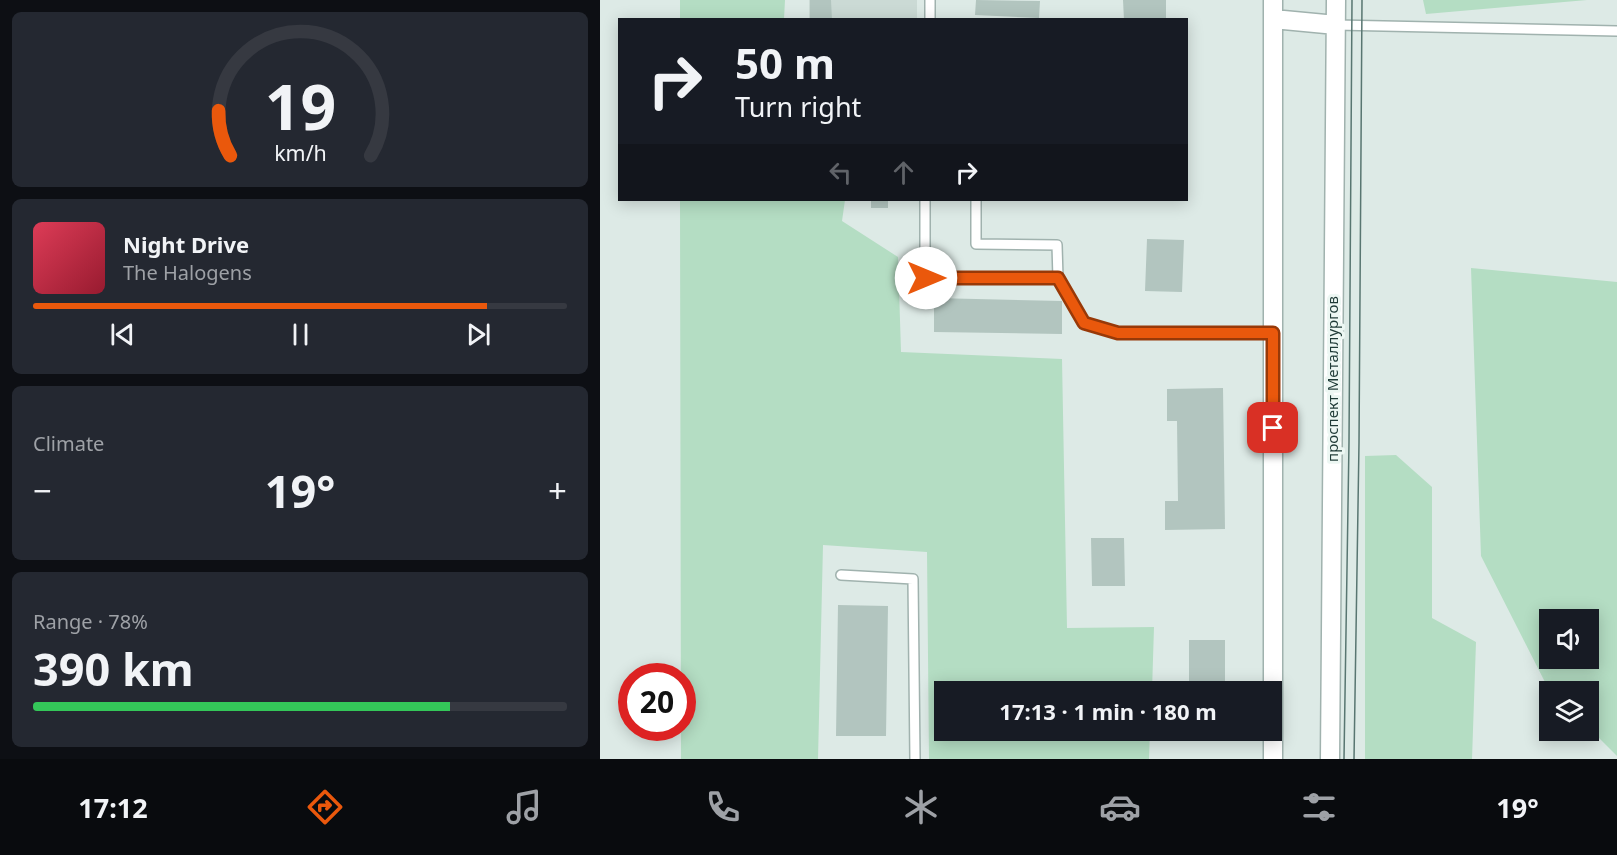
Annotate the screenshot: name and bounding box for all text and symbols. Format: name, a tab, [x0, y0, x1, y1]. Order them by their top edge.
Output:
text: 50 m	[735, 34, 835, 91]
icon: right	[636, 42, 714, 120]
text: 19	[264, 64, 336, 149]
text: Turn right	[735, 88, 861, 125]
text: km/h	[274, 139, 326, 168]
icon: left	[824, 156, 857, 189]
icon: ahead	[887, 156, 920, 189]
icon: right	[950, 156, 983, 189]
text: Night Drive	[123, 229, 249, 259]
position arrow	[894, 246, 958, 310]
text: The Halogens	[123, 259, 252, 286]
street label: проспект Металлургов	[1322, 296, 1342, 462]
icon: previous	[106, 318, 139, 351]
icon: pause	[284, 318, 317, 351]
icon: next	[462, 318, 495, 351]
pin	[1247, 402, 1298, 453]
icon: arrive	[1256, 411, 1289, 444]
text: Climate	[33, 430, 104, 457]
text: 19°	[265, 460, 335, 521]
text: −	[33, 468, 52, 513]
text: +	[548, 468, 567, 513]
text: Range · 78%	[33, 608, 148, 635]
map controls	[1539, 609, 1599, 741]
button: sound	[1539, 609, 1599, 669]
text: 390 km	[33, 638, 194, 699]
speed limit sign: 20	[618, 663, 696, 741]
button: layers	[1539, 681, 1599, 741]
text: 17:13 · 1 min · 180 m	[999, 696, 1217, 726]
icon: directions	[304, 786, 346, 828]
icon: music	[503, 786, 545, 828]
icon: phone	[702, 786, 744, 828]
icon: climate	[900, 786, 942, 828]
icon: car	[1099, 786, 1141, 828]
icon: filters	[1298, 786, 1340, 828]
text: 17:12	[78, 789, 148, 826]
text: 19°	[1496, 789, 1539, 826]

